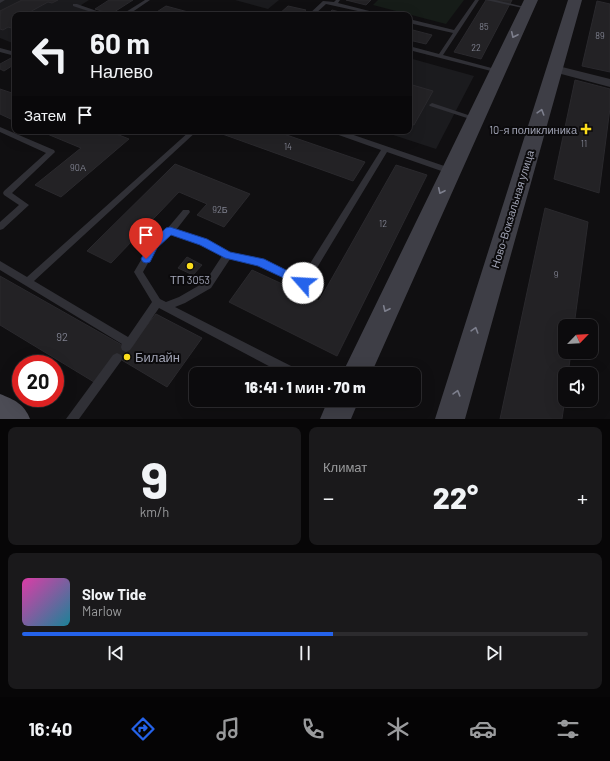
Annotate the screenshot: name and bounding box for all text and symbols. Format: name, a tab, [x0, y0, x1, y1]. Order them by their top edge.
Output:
house number: 85	[479, 21, 489, 32]
text: 60 m	[90, 26, 150, 60]
icon: left	[24, 28, 76, 80]
house number: 89	[595, 30, 605, 41]
one-way arrow	[511, 31, 519, 39]
house number: 22	[471, 42, 481, 53]
text: Налево	[90, 60, 153, 82]
icon: arrive	[74, 104, 96, 126]
text: Затем	[24, 106, 66, 124]
one-way arrow	[537, 108, 545, 115]
place label: 10-я поликлиника	[489, 123, 578, 136]
marker: 10-я поликлиника	[580, 123, 592, 135]
house number: 11	[581, 138, 587, 149]
house number: 14	[284, 141, 292, 152]
street label: Ново-Вокзальная улица	[488, 148, 536, 269]
house number: 90А	[70, 162, 86, 173]
one-way arrow	[438, 187, 446, 194]
house number: 92Б	[212, 204, 228, 215]
pin	[129, 218, 163, 259]
house number: 12	[379, 218, 387, 229]
icon: arrive	[135, 224, 157, 246]
marker: ТП 3053	[185, 261, 195, 271]
position arrow	[282, 262, 324, 304]
house number: 9	[554, 269, 559, 280]
place label: ТП 3053	[170, 273, 210, 286]
one-way arrow	[383, 305, 391, 312]
north arrow	[558, 319, 598, 359]
map controls	[558, 319, 598, 407]
one-way arrow	[471, 327, 479, 334]
house number: 92	[56, 330, 68, 343]
place label: Билайн	[135, 349, 180, 365]
marker: Билайн	[122, 352, 132, 362]
speed limit sign: 20	[12, 355, 64, 407]
button: sound	[558, 367, 598, 407]
text: 16:41 · 1 мин · 70 m	[244, 378, 366, 396]
one-way arrow	[452, 390, 461, 397]
text: 9	[141, 447, 168, 509]
text: Климат	[323, 459, 367, 475]
text: 22°	[433, 479, 478, 515]
text: −	[323, 484, 334, 510]
text: +	[577, 484, 588, 510]
text: km/h	[140, 504, 169, 520]
text: Slow Tide	[82, 585, 146, 603]
text: Marlow	[82, 603, 122, 619]
icon: previous	[105, 642, 127, 664]
icon: pause	[294, 642, 316, 664]
icon: next	[483, 642, 505, 664]
icon: directions	[129, 715, 157, 743]
icon: music	[214, 715, 242, 743]
icon: phone	[299, 715, 327, 743]
icon: climate	[384, 715, 412, 743]
icon: car	[469, 715, 497, 743]
icon: filters	[554, 715, 582, 743]
text: 16:40	[28, 718, 72, 740]

